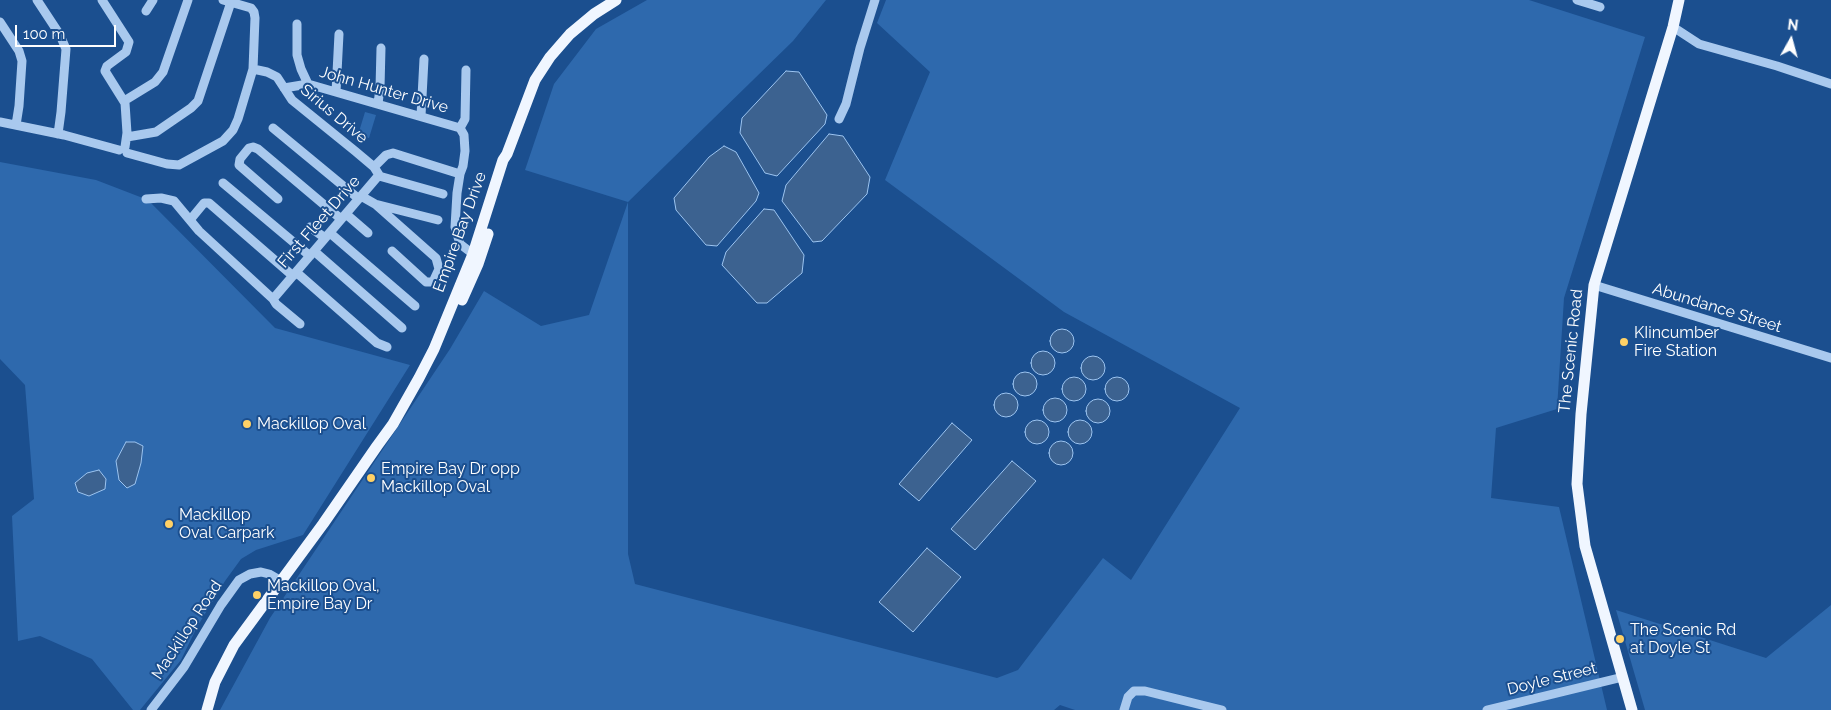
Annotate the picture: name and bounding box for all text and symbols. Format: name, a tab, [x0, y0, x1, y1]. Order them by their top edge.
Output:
scale bar	[18, 15, 119, 47]
north arrow	[1766, 15, 1816, 65]
text: N	[1787, 17, 1799, 34]
text: 100 m	[23, 25, 65, 43]
street label: John Hunter Drive	[317, 62, 451, 118]
street label: Sirius Drive	[297, 80, 371, 148]
street label: Empire Bay Drive	[429, 169, 491, 295]
street label: First Fleet Drive	[274, 172, 364, 272]
street label: Abundance Street	[1650, 279, 1784, 337]
street label: The Scenic Road	[1555, 288, 1587, 414]
place label: KIincumber Fire Station	[1634, 323, 1719, 361]
marker: KIincumber Fire Station	[1618, 336, 1630, 348]
place label: Mackillop Oval	[257, 414, 366, 434]
marker: Mackillop Oval	[241, 418, 253, 430]
place label: Empire Bay Dr opp Mackillop Oval	[381, 459, 520, 497]
marker: Empire Bay Dr opp Mackillop Oval	[365, 472, 377, 484]
place label: Mackillop Oval Carpark	[179, 505, 274, 543]
marker: Mackillop Oval Carpark	[163, 518, 175, 530]
place label: Mackillop Oval, Empire Bay Dr	[267, 576, 380, 614]
street label: Mackillop Road	[148, 577, 226, 683]
marker: Mackillop Oval, Empire Bay Dr	[251, 589, 263, 601]
place label: The Scenic Rd at Doyle St	[1630, 620, 1736, 658]
marker: The Scenic Rd at Doyle St	[1614, 633, 1626, 645]
street label: Doyle Street	[1505, 659, 1599, 699]

